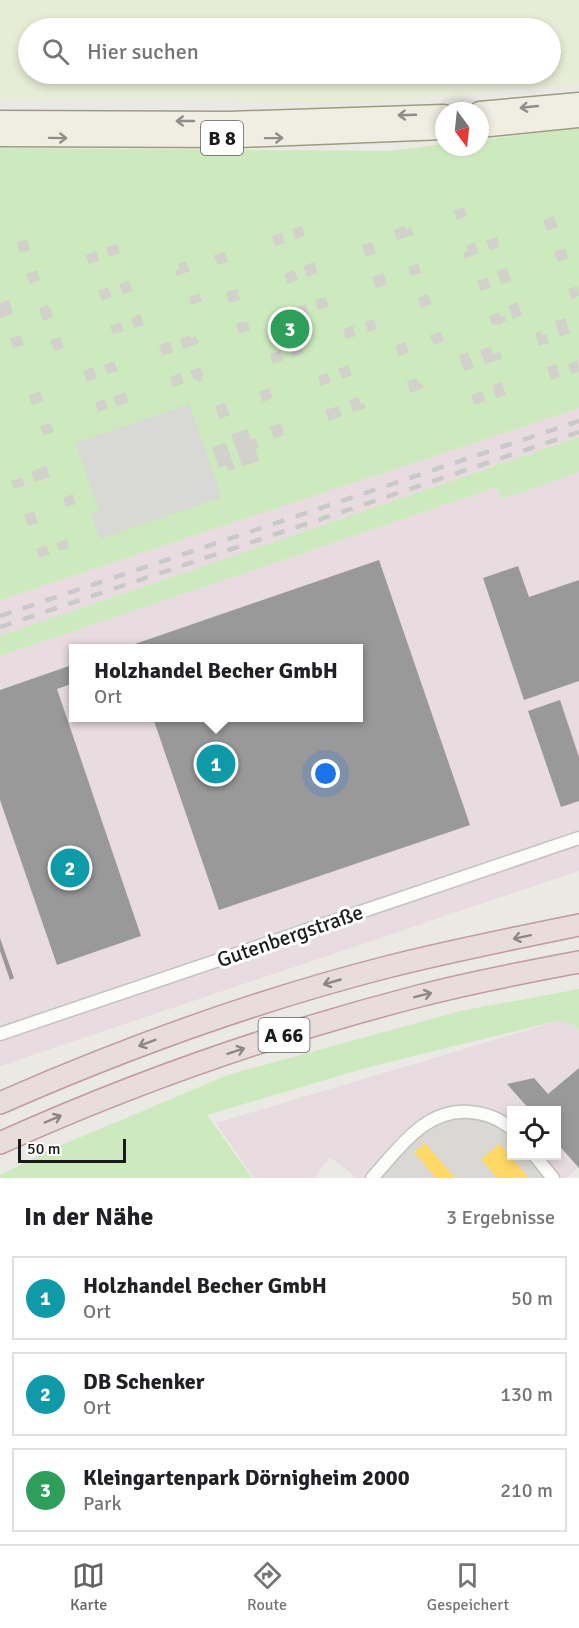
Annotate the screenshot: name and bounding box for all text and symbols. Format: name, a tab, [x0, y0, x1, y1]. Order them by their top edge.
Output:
search box	[18, 18, 561, 84]
icon: search	[39, 35, 72, 68]
text: Hier suchen	[87, 38, 199, 65]
north arrow	[435, 102, 489, 156]
one-way arrow	[520, 102, 540, 113]
one-way arrow	[397, 110, 417, 121]
one-way arrow	[175, 115, 195, 127]
road number: B 8	[201, 121, 243, 155]
one-way arrow	[48, 132, 68, 143]
one-way arrow	[264, 132, 284, 143]
pin: 3	[270, 306, 310, 352]
popup	[69, 644, 363, 722]
text: Holzhandel Becher GmbH	[94, 657, 338, 684]
text: Ort	[94, 684, 122, 709]
pin: 1	[196, 742, 236, 786]
your location	[311, 759, 340, 788]
pin: 2	[50, 846, 90, 890]
street label: Gutenbergstraße	[214, 899, 366, 973]
one-way arrow	[512, 931, 531, 943]
one-way arrow	[323, 977, 342, 988]
one-way arrow	[413, 988, 432, 1000]
road number: A 66	[258, 1018, 310, 1052]
one-way arrow	[138, 1038, 157, 1049]
one-way arrow	[226, 1045, 245, 1056]
map controls	[507, 1106, 561, 1160]
button: locate	[507, 1106, 561, 1160]
one-way arrow	[44, 1113, 62, 1124]
scale bar	[18, 1136, 126, 1164]
text: 50 m	[27, 1139, 61, 1159]
text: In der Nähe	[24, 1201, 154, 1233]
text: 3 Ergebnisse	[446, 1205, 555, 1230]
text: Holzhandel Becher GmbH	[83, 1272, 327, 1299]
text: 1	[40, 1286, 51, 1311]
text: 50 m	[511, 1286, 553, 1311]
text: Ort	[83, 1299, 111, 1324]
text: DB Schenker	[83, 1368, 204, 1395]
text: 2	[40, 1382, 51, 1407]
text: 130 m	[500, 1382, 553, 1407]
text: Ort	[83, 1395, 111, 1420]
text: Kleingartenpark Dörnigheim 2000	[83, 1464, 410, 1491]
text: 3	[40, 1478, 51, 1503]
text: 210 m	[500, 1478, 553, 1503]
text: Park	[83, 1491, 121, 1516]
tab: Karte	[70, 1559, 107, 1615]
tab: Route	[247, 1559, 287, 1615]
tab: Gespeichert	[427, 1559, 509, 1615]

